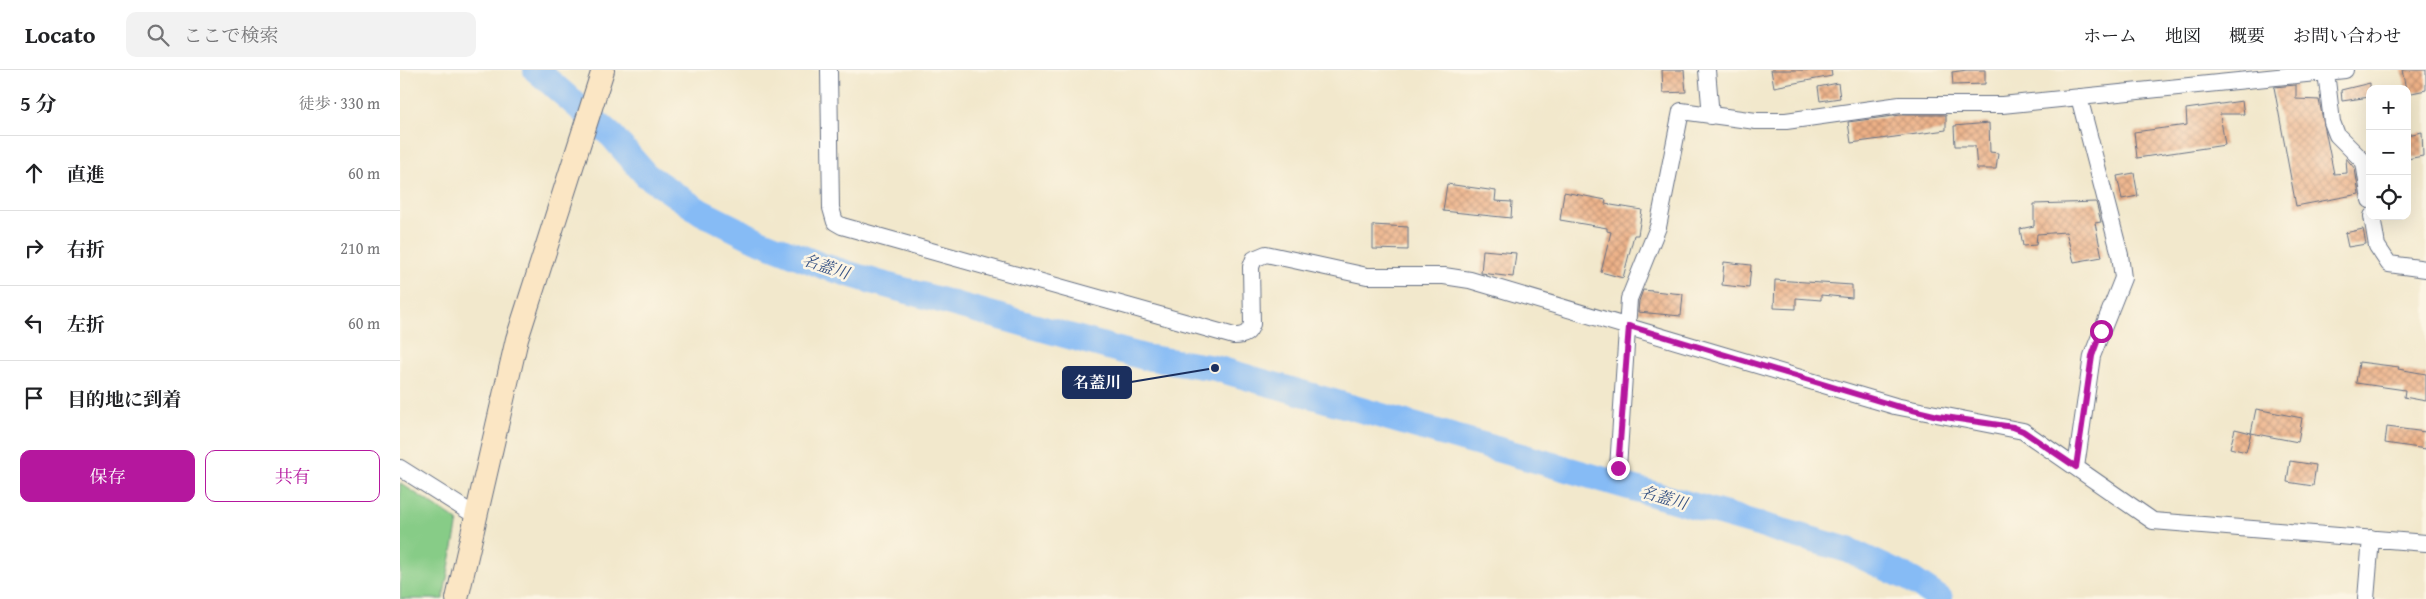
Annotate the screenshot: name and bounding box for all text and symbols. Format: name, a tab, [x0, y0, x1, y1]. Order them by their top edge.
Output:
search box	[126, 12, 476, 57]
text: Locato	[25, 17, 96, 52]
icon: search	[144, 21, 172, 49]
text: ここで検索	[184, 21, 279, 49]
text: ホーム	[2083, 22, 2137, 49]
text: 地図	[2165, 22, 2201, 49]
text: 概要	[2229, 22, 2265, 49]
text: お問い合わせ	[2293, 22, 2401, 49]
map controls	[2366, 85, 2411, 220]
button: +	[2366, 85, 2411, 130]
text: 5 分	[20, 88, 57, 119]
text: 徒歩 · 330 m	[299, 91, 380, 115]
button: −	[2366, 130, 2411, 175]
icon: ahead	[20, 159, 48, 187]
text: 直進	[67, 160, 105, 188]
text: 60 m	[348, 161, 380, 185]
button: locate	[2366, 175, 2411, 220]
icon: right	[20, 234, 48, 262]
text: 右折	[67, 235, 105, 263]
text: 210 m	[340, 236, 380, 260]
water label: 名蓋川	[799, 247, 854, 285]
icon: left	[20, 309, 48, 337]
text: 左折	[67, 310, 105, 338]
text: 60 m	[348, 311, 380, 335]
route start	[2090, 320, 2113, 343]
callout: 名蓋川	[1063, 367, 1131, 398]
text: 名蓋川	[1073, 370, 1121, 394]
icon: arrive	[20, 384, 48, 412]
text: 目的地に到着	[67, 385, 181, 413]
button: 保存	[20, 450, 195, 502]
button: 共有	[205, 450, 380, 502]
route end	[1607, 457, 1630, 480]
water label: 名蓋川	[1638, 479, 1692, 516]

